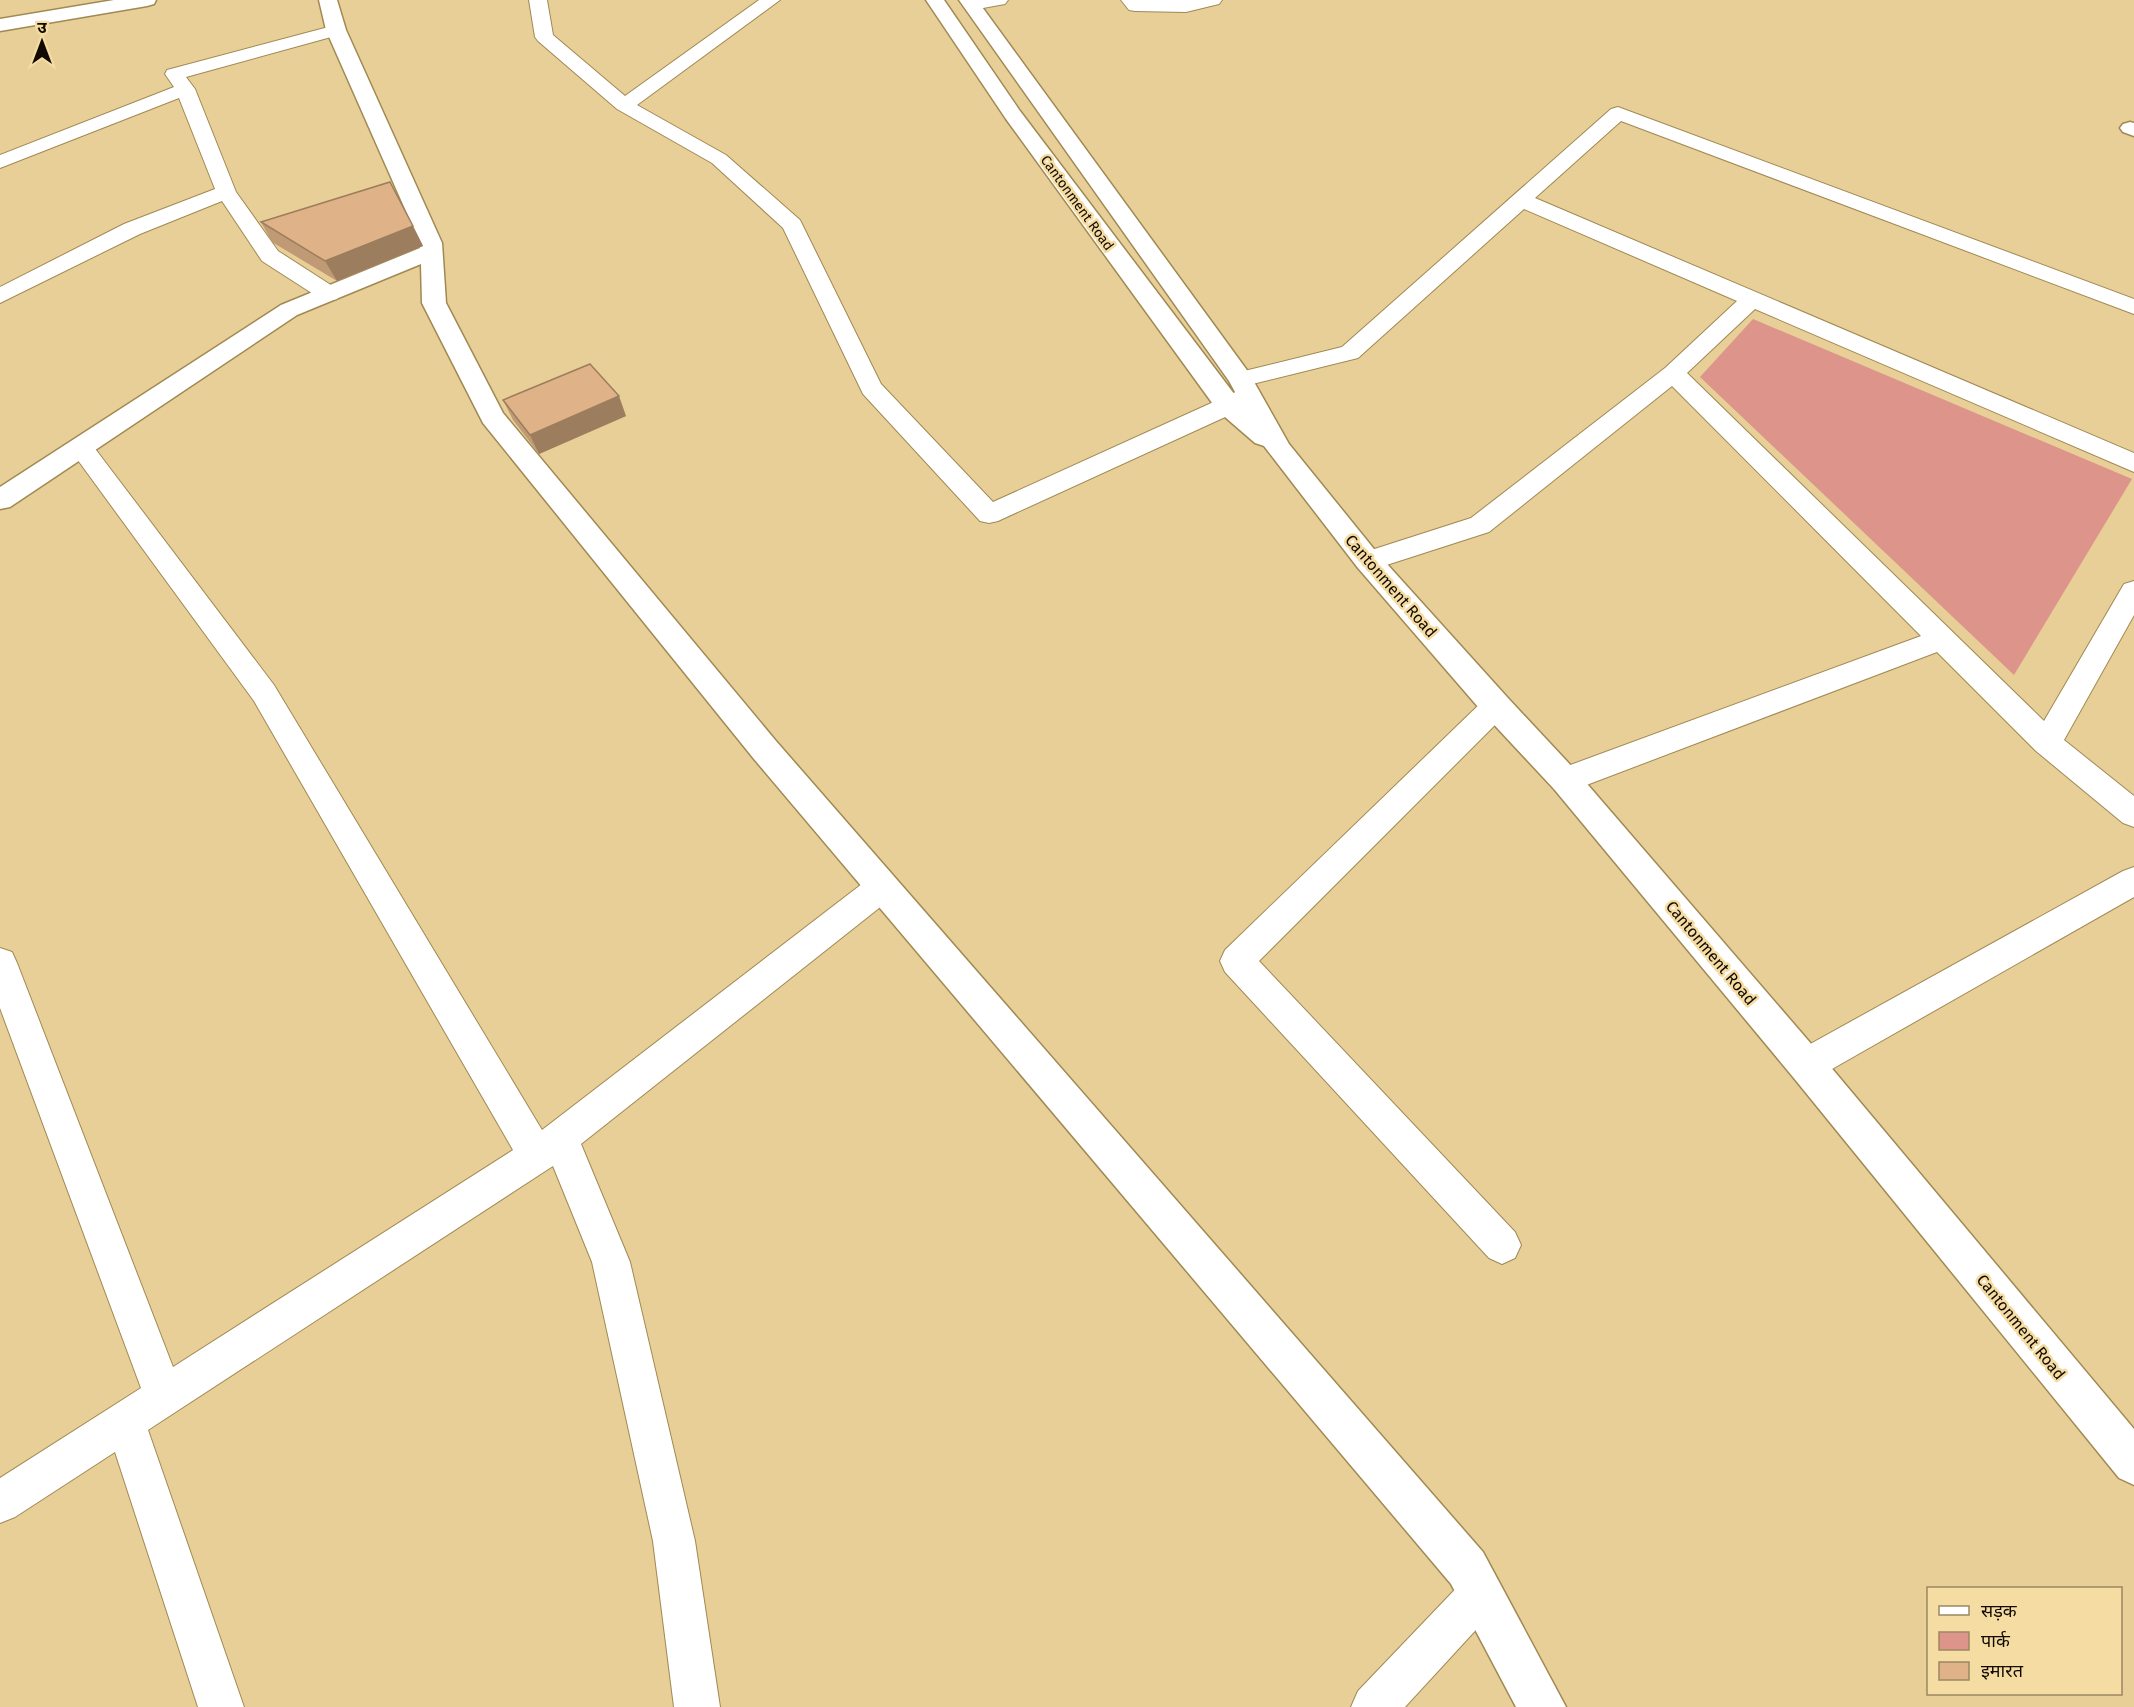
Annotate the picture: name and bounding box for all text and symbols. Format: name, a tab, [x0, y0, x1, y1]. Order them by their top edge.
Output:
north arrow	[12, 12, 72, 72]
text: उ	[37, 18, 47, 37]
street label: Cantonment Road	[1037, 152, 1117, 254]
street label: Cantonment Road	[1341, 531, 1441, 641]
street label: Cantonment Road	[1662, 897, 1760, 1009]
street label: Cantonment Road	[1973, 1271, 2069, 1383]
legend	[1927, 1587, 2122, 1695]
text: सड़क	[1981, 1600, 2018, 1622]
text: पार्क	[1981, 1630, 2011, 1652]
text: इमारत	[1981, 1660, 2024, 1682]

